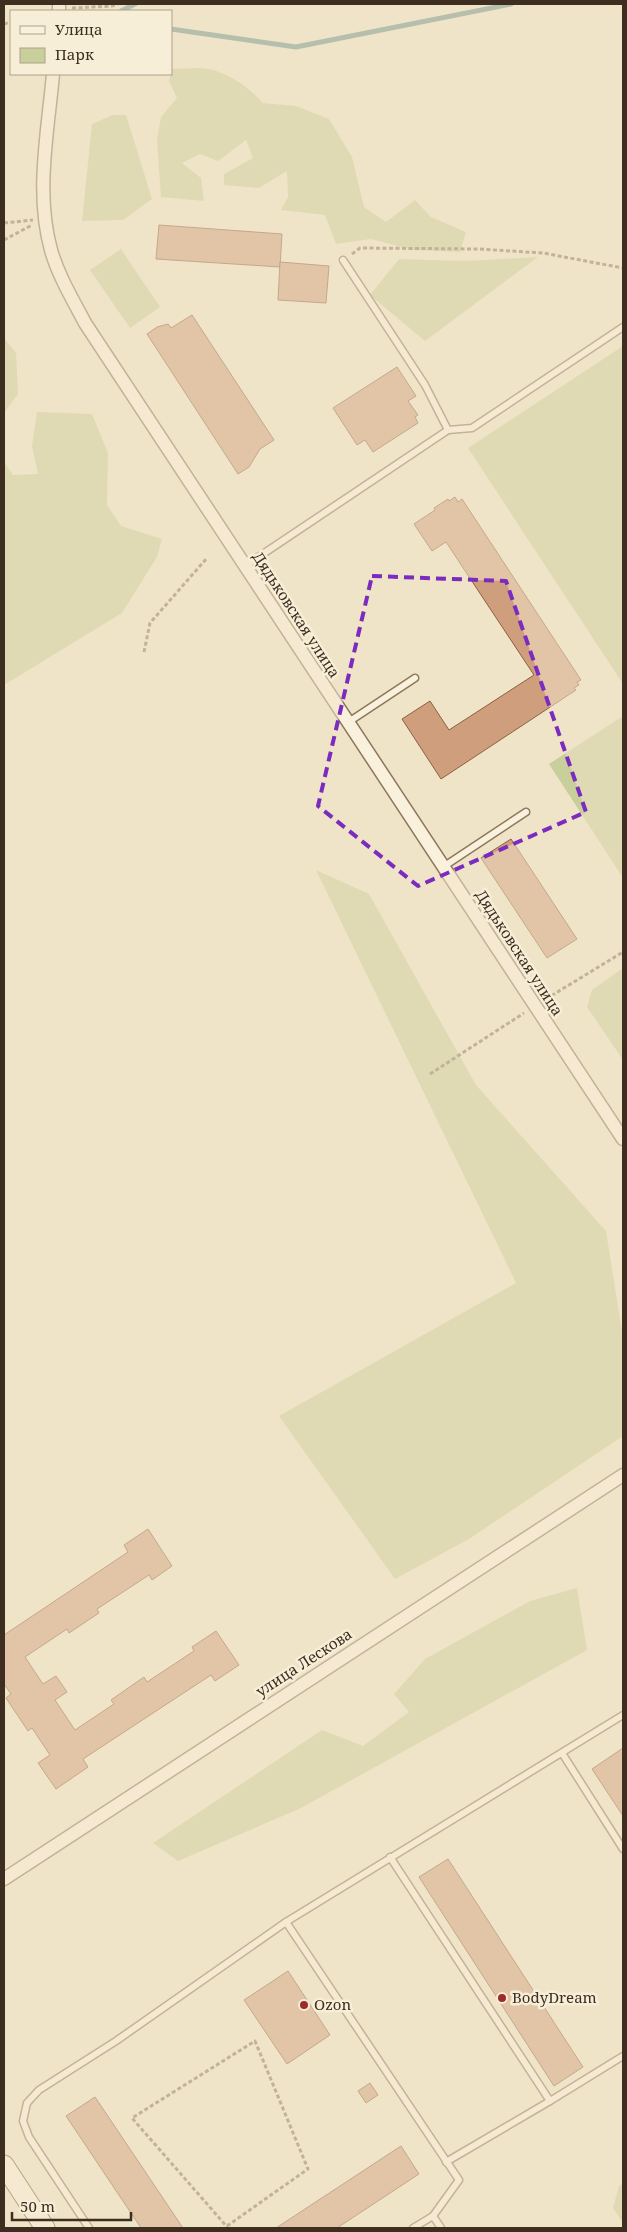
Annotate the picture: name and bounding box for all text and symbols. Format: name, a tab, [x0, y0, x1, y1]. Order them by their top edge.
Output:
legend	[10, 10, 172, 75]
text: Улица	[55, 19, 103, 39]
text: Парк	[55, 44, 94, 64]
street label: Дядьковская улица	[249, 548, 345, 681]
street label: Дядьковская улица	[472, 886, 568, 1019]
street label: улица Лескова	[251, 1624, 355, 1701]
place label: BodyDream	[512, 1987, 597, 2007]
marker: BodyDream	[496, 1992, 508, 2004]
place label: Ozon	[314, 1994, 351, 2014]
marker: Ozon	[298, 1999, 310, 2011]
scale bar	[12, 2190, 131, 2222]
text: 50 m	[20, 2196, 55, 2216]

